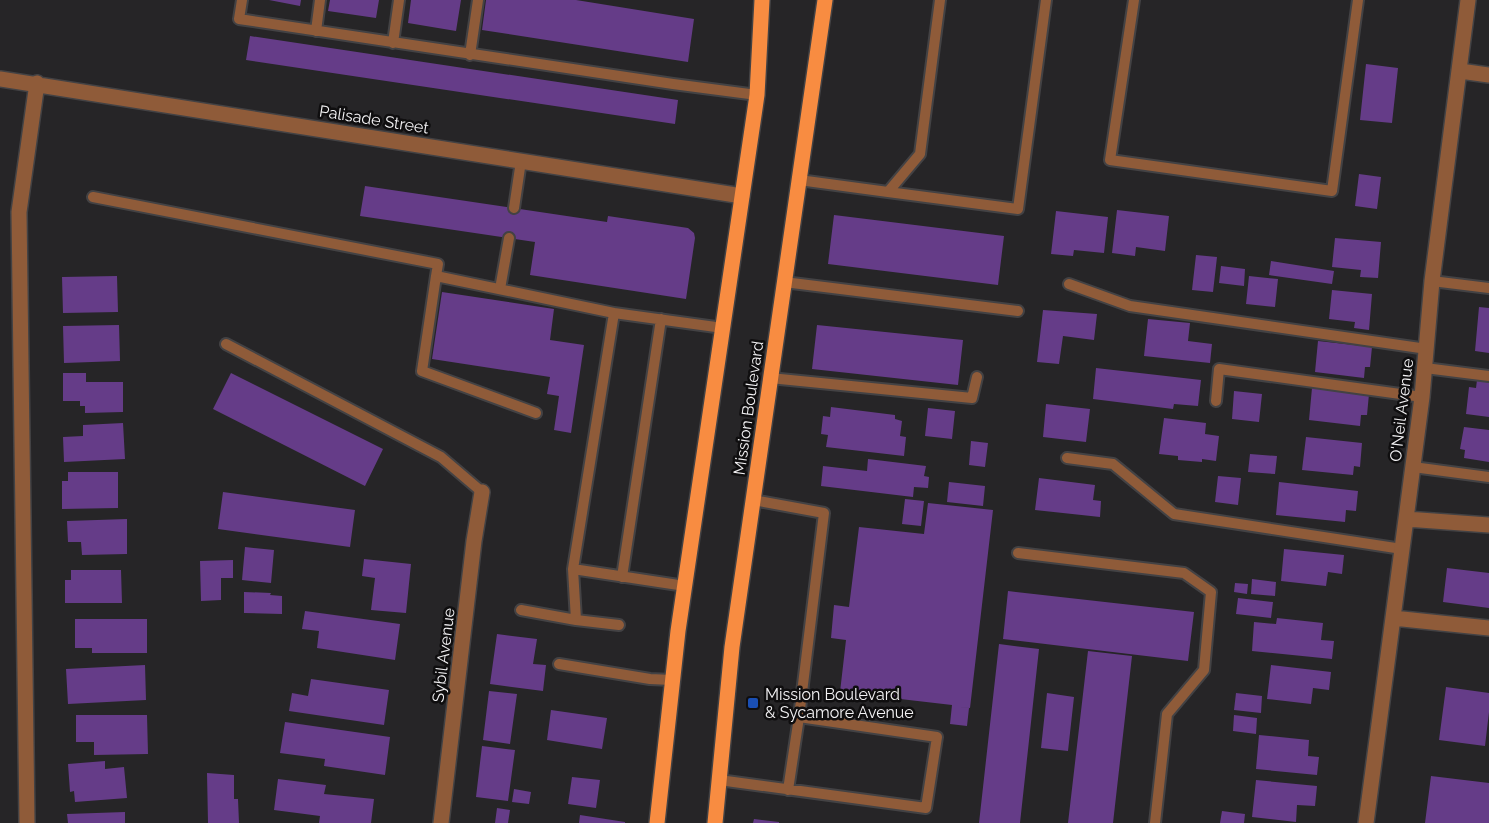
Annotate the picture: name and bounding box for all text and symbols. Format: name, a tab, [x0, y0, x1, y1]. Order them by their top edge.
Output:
street label: Palisade Street	[318, 101, 431, 138]
street label: Mission Boulevard	[730, 340, 767, 476]
street label: O'Neil Avenue	[1386, 357, 1417, 463]
street label: Sybil Avenue	[428, 607, 459, 703]
place label: Mission Boulevard & Sycamore Avenue	[765, 685, 914, 722]
marker: Mission Boulevard & Sycamore Avenue	[746, 696, 760, 710]

